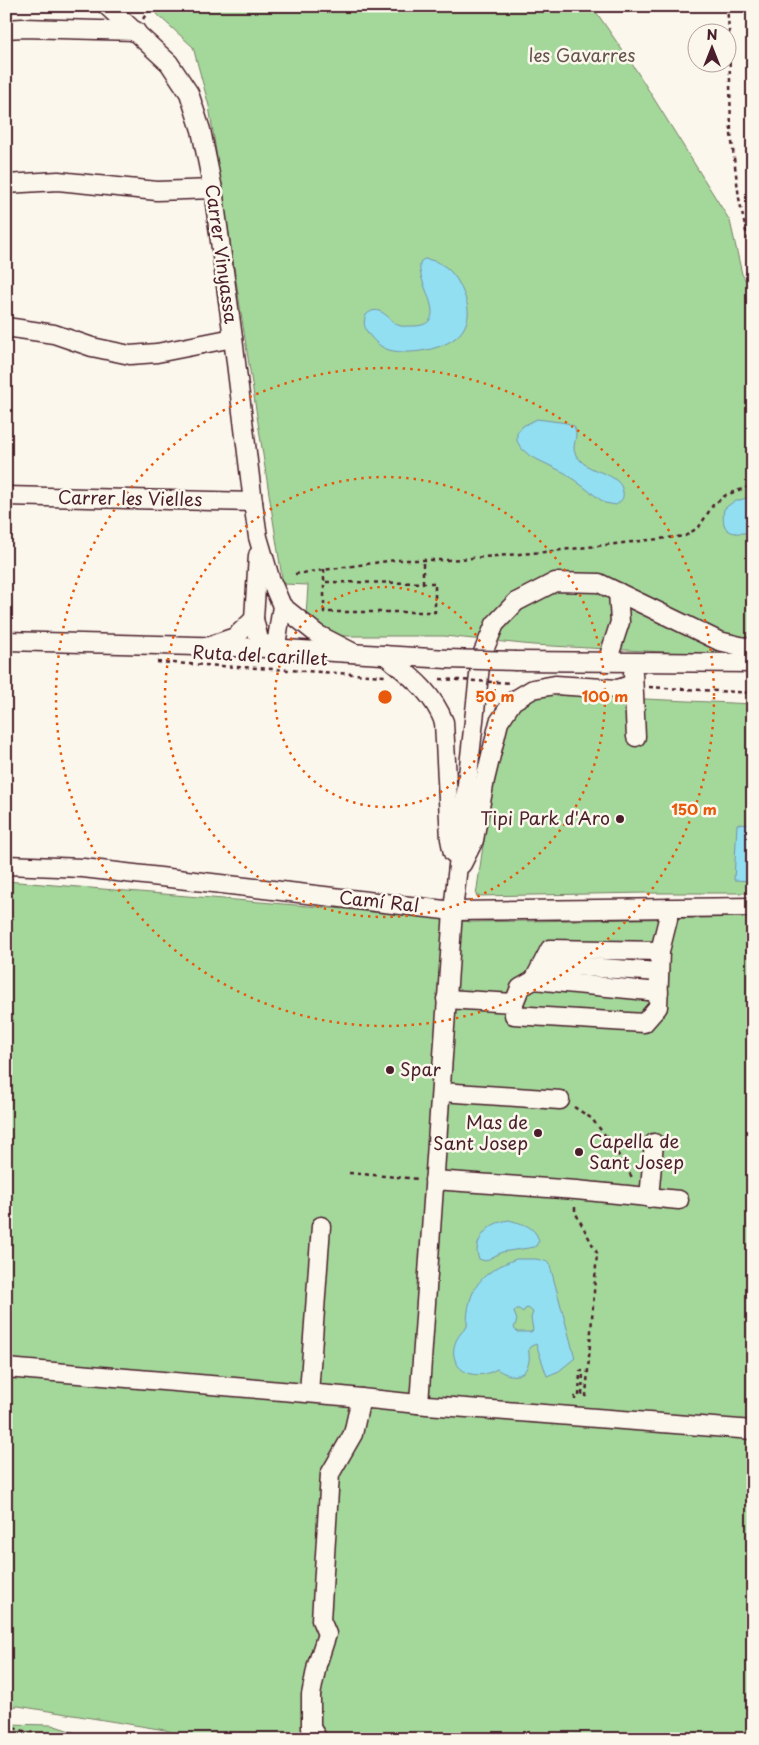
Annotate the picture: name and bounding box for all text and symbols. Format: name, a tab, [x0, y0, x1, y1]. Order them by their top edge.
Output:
north arrow	[686, 22, 736, 72]
text: N	[706, 24, 718, 45]
park label: les Gavarres	[528, 41, 636, 68]
street label: Carrer Vinyassa	[199, 182, 246, 325]
street label: Carrer les Vielles	[58, 483, 202, 512]
street label: Ruta del carillet	[192, 637, 328, 672]
text: 50 m	[476, 684, 514, 707]
text: 100 m	[582, 684, 628, 707]
centre of rings	[376, 688, 394, 706]
text: 150 m	[671, 797, 717, 820]
place label: Tipi Park d'Aro	[480, 804, 610, 831]
marker: Tipi Park d'Aro	[614, 813, 626, 825]
street label: Camí Ral	[338, 883, 421, 918]
place label: Spar	[400, 1055, 441, 1082]
marker: Spar	[384, 1064, 396, 1076]
place label: Mas de Sant Josep	[433, 1108, 528, 1156]
marker: Mas de Sant Josep	[532, 1127, 544, 1139]
place label: Capella de Sant Josep	[589, 1127, 684, 1175]
marker: Capella de Sant Josep	[573, 1146, 585, 1158]

